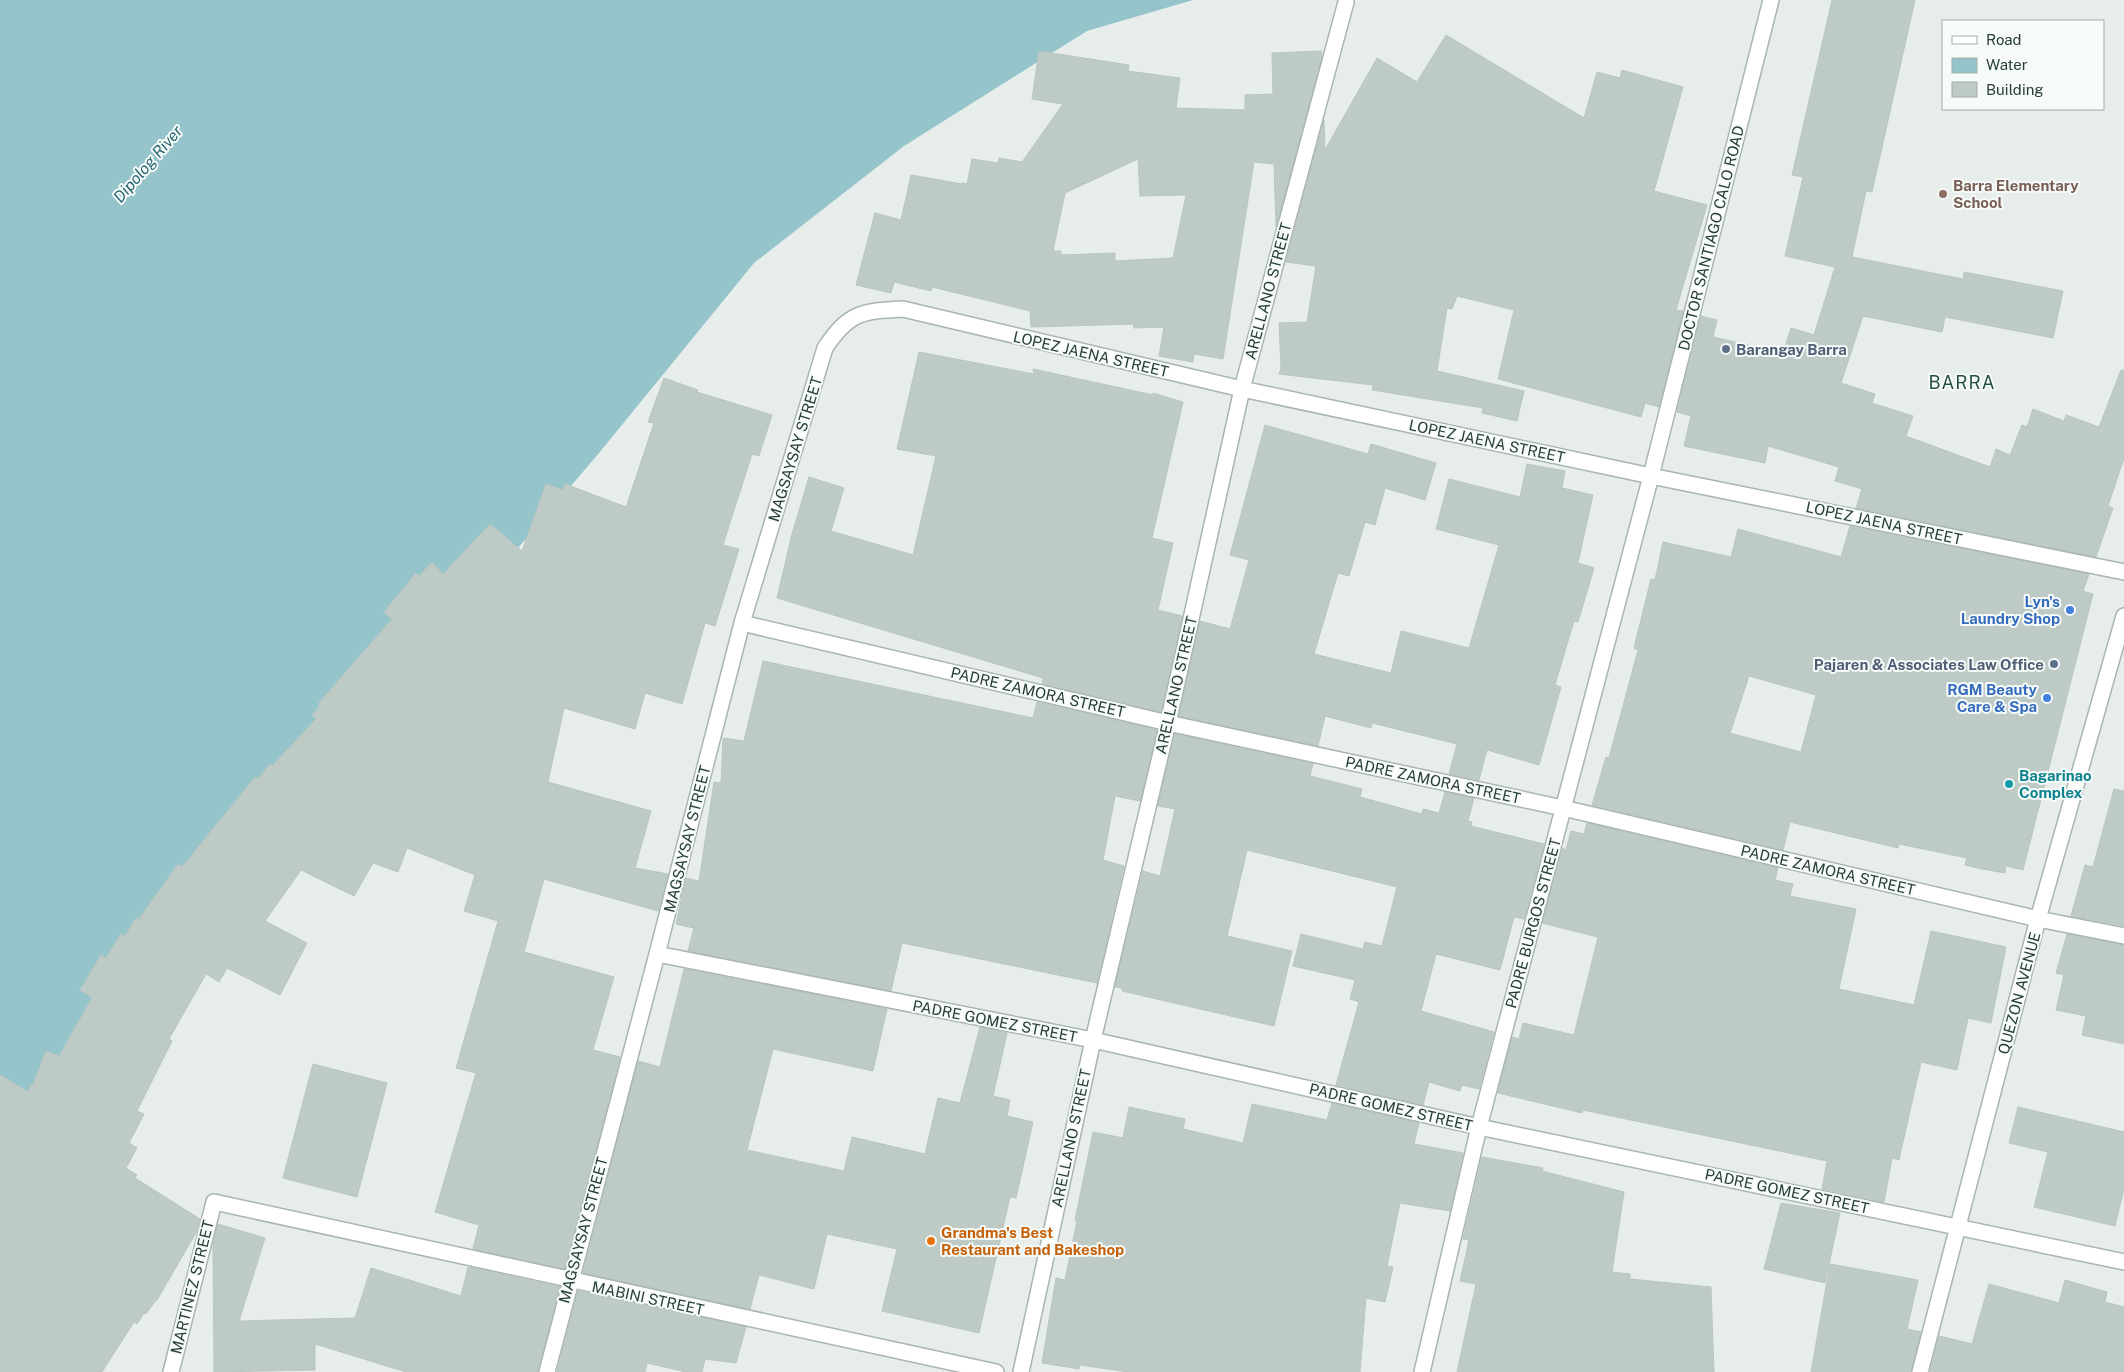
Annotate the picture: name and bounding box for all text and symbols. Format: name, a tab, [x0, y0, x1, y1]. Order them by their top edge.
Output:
legend	[1942, 20, 2104, 110]
text: Road	[1986, 31, 2022, 48]
text: Water	[1986, 56, 2028, 73]
text: Building	[1986, 81, 2044, 98]
water label: Dipolog River	[109, 121, 187, 206]
street label: DOCTOR SANTIAGO CALO ROAD	[1675, 124, 1747, 352]
place label: Barra Elementary School	[1953, 177, 2079, 211]
marker: Barra Elementary School	[1937, 188, 1949, 200]
street label: ARELLANO STREET	[1242, 221, 1294, 361]
street label: LOPEZ JAENA STREET	[1012, 328, 1171, 380]
place label: Barangay Barra	[1736, 341, 1847, 358]
marker: Barangay Barra	[1720, 343, 1732, 355]
district label: BARRA	[1929, 372, 1995, 393]
street label: MAGSAYSAY STREET	[765, 374, 825, 524]
street label: LOPEZ JAENA STREET	[1407, 416, 1567, 466]
street label: LOPEZ JAENA STREET	[1804, 498, 1964, 548]
place label: Lyn's Laundry Shop	[1961, 593, 2060, 627]
marker: Lyn's Laundry Shop	[2064, 604, 2076, 616]
street label: ARELLANO STREET	[1152, 614, 1200, 756]
place label: Pajaren & Associates Law Office	[1814, 656, 2044, 673]
marker: Pajaren & Associates Law Office	[2048, 658, 2060, 670]
street label: PADRE ZAMORA STREET	[949, 664, 1127, 720]
place label: RGM Beauty Care & Spa	[1947, 681, 2038, 715]
marker: RGM Beauty Care & Spa	[2041, 692, 2053, 704]
street label: PADRE ZAMORA STREET	[1344, 753, 1522, 807]
street label: MAGSAYSAY STREET	[661, 764, 714, 914]
place label: Bagarinao Complex	[2019, 767, 2092, 801]
marker: Bagarinao Complex	[2003, 778, 2015, 790]
street label: PADRE BURGOS STREET	[1502, 836, 1564, 1010]
street label: PADRE ZAMORA STREET	[1739, 842, 1917, 898]
street label: QUEZON AVENUE	[1995, 930, 2043, 1056]
street label: PADRE GOMEZ STREET	[911, 997, 1079, 1045]
street label: ARELLANO STREET	[1048, 1067, 1094, 1209]
street label: PADRE GOMEZ STREET	[1308, 1080, 1475, 1134]
street label: MAGSAYSAY STREET	[555, 1155, 611, 1305]
street label: PADRE GOMEZ STREET	[1703, 1165, 1871, 1217]
street label: MARTINEZ STREET	[167, 1218, 217, 1356]
place label: Grandma's Best Restaurant and Bakeshop	[941, 1224, 1124, 1258]
marker: Grandma's Best Restaurant and Bakeshop	[925, 1235, 937, 1247]
street label: MABINI STREET	[590, 1278, 706, 1318]

